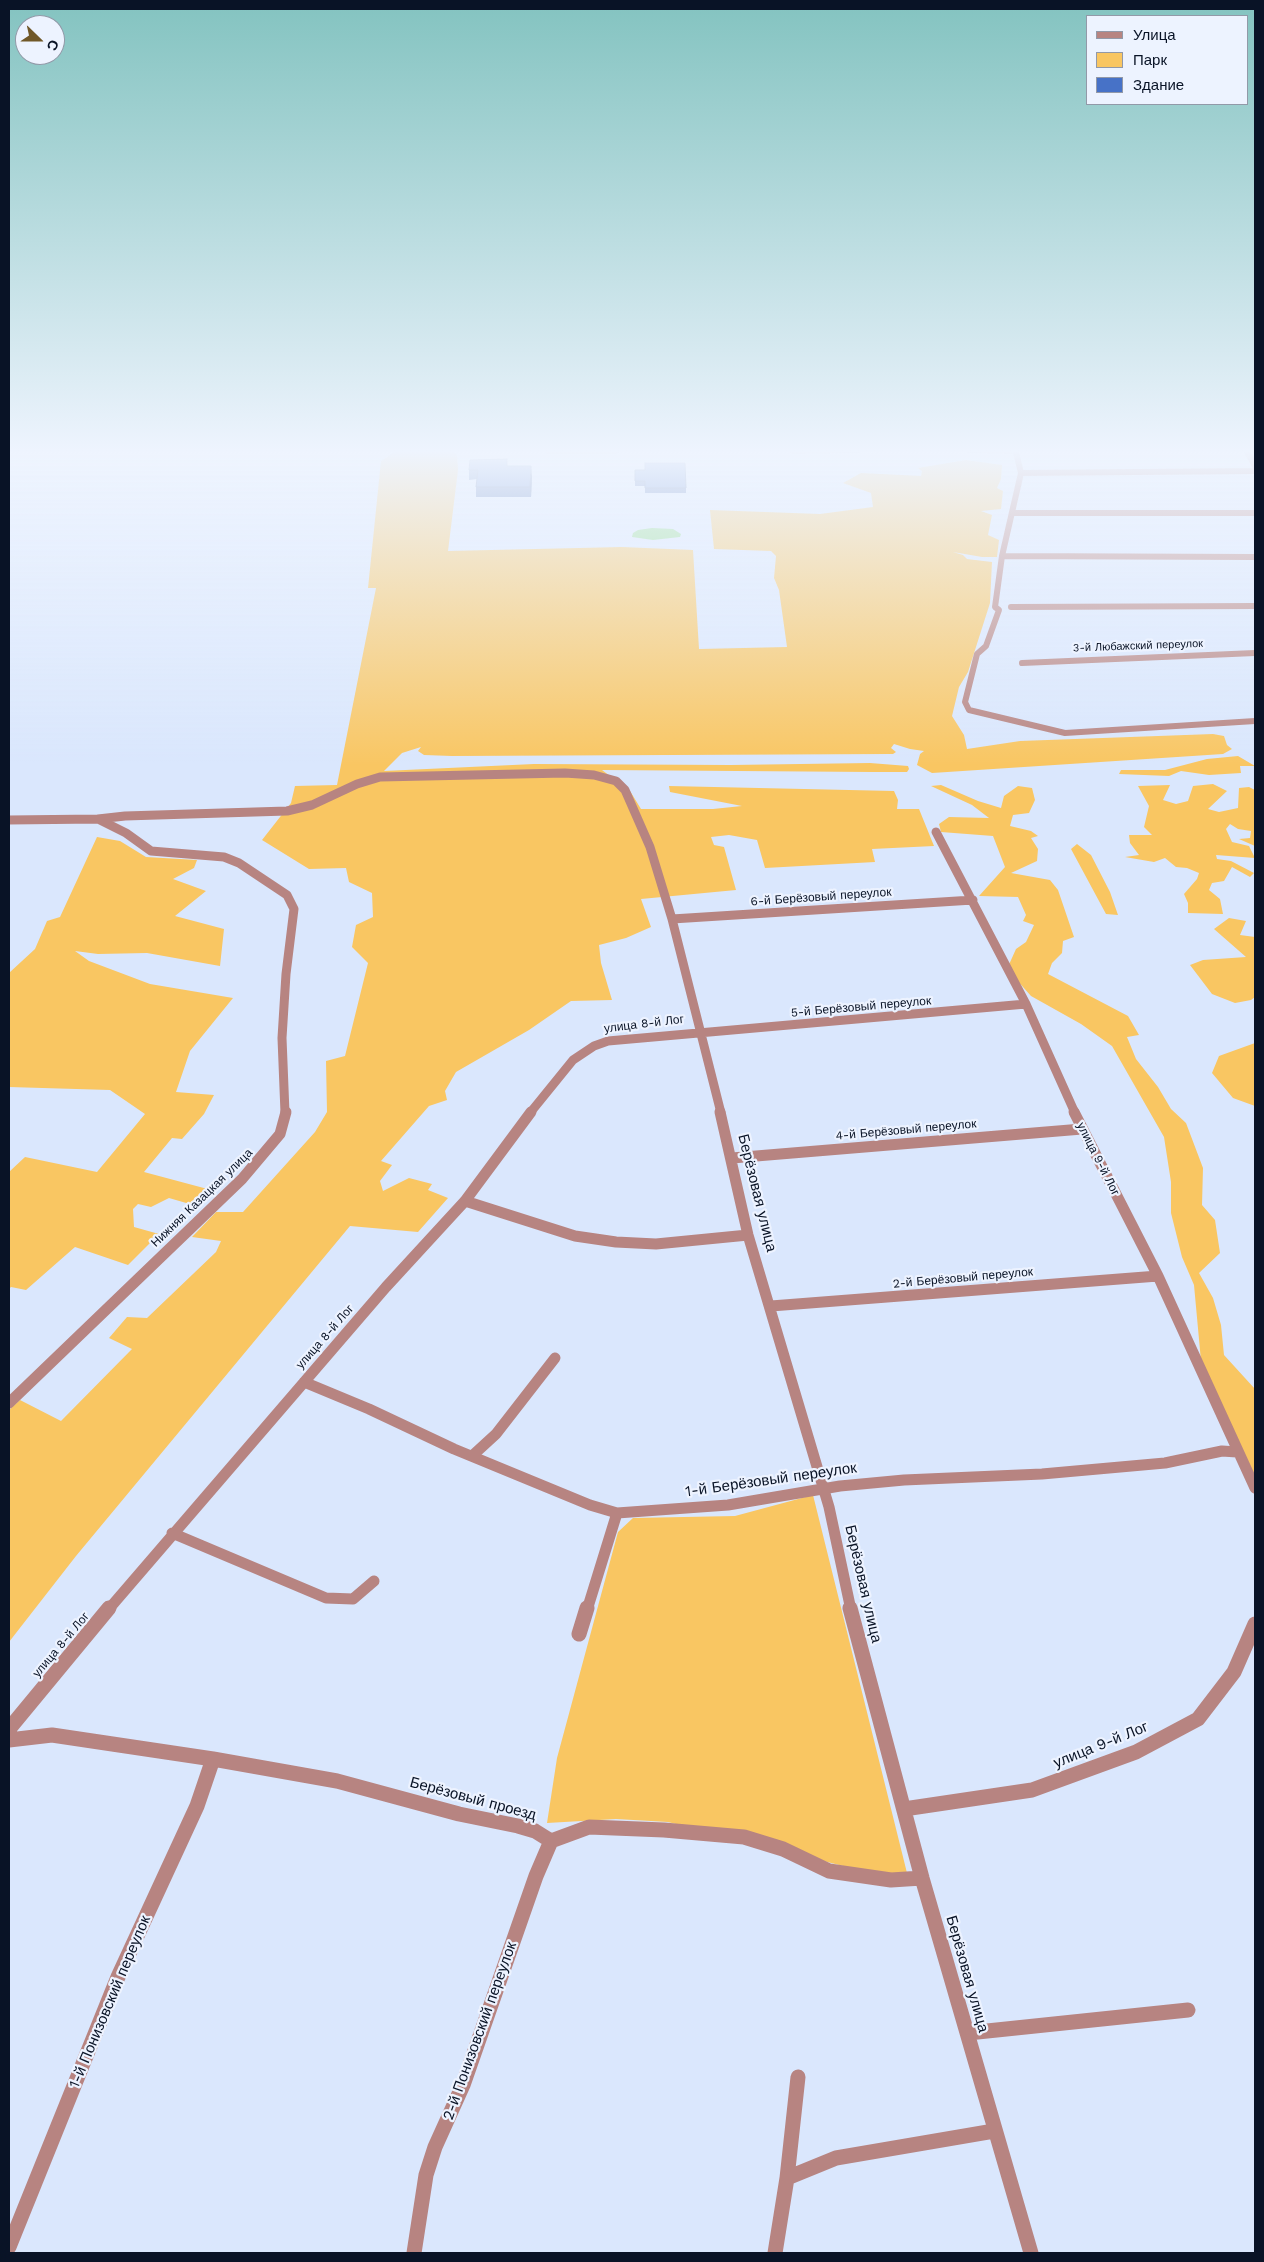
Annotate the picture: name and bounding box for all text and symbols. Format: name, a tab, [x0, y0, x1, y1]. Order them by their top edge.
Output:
north arrow	[15, 15, 65, 65]
legend	[1086, 15, 1249, 105]
text: Улица	[1133, 26, 1176, 44]
text: С	[44, 38, 62, 53]
text: Парк	[1133, 51, 1167, 69]
text: Здание	[1133, 76, 1184, 94]
street label: 3-й Любажский переулок	[1073, 637, 1203, 655]
street label: 6-й Берёзовый переулок	[750, 885, 892, 909]
street label: 5-й Берёзовый переулок	[790, 994, 932, 1020]
street label: улица 8-й Лог	[603, 1012, 685, 1036]
street label: 4-й Берёзовый переулок	[835, 1117, 977, 1143]
street label: улица 9-й Лог	[1073, 1120, 1123, 1198]
street label: Берёзовая улица	[734, 1132, 780, 1254]
street label: Нижняя Казацкая улица	[148, 1146, 256, 1250]
street label: 2-й Берёзовый переулок	[892, 1265, 1034, 1291]
street label: улица 8-й Лог	[293, 1302, 357, 1372]
street label: 1-й Берёзовый переулок	[684, 1459, 858, 1501]
street label: Берёзовая улица	[841, 1523, 885, 1645]
street label: улица 8-й Лог	[30, 1610, 92, 1680]
street label: улица 9-й Лог	[1051, 1718, 1151, 1772]
street label: Берёзовый проезд	[408, 1773, 538, 1825]
street label: 1-й Понизовский переулок	[65, 1913, 155, 2091]
street label: Берёзовая улица	[942, 1914, 992, 2034]
street label: 2-й Понизовский переулок	[439, 1940, 521, 2122]

